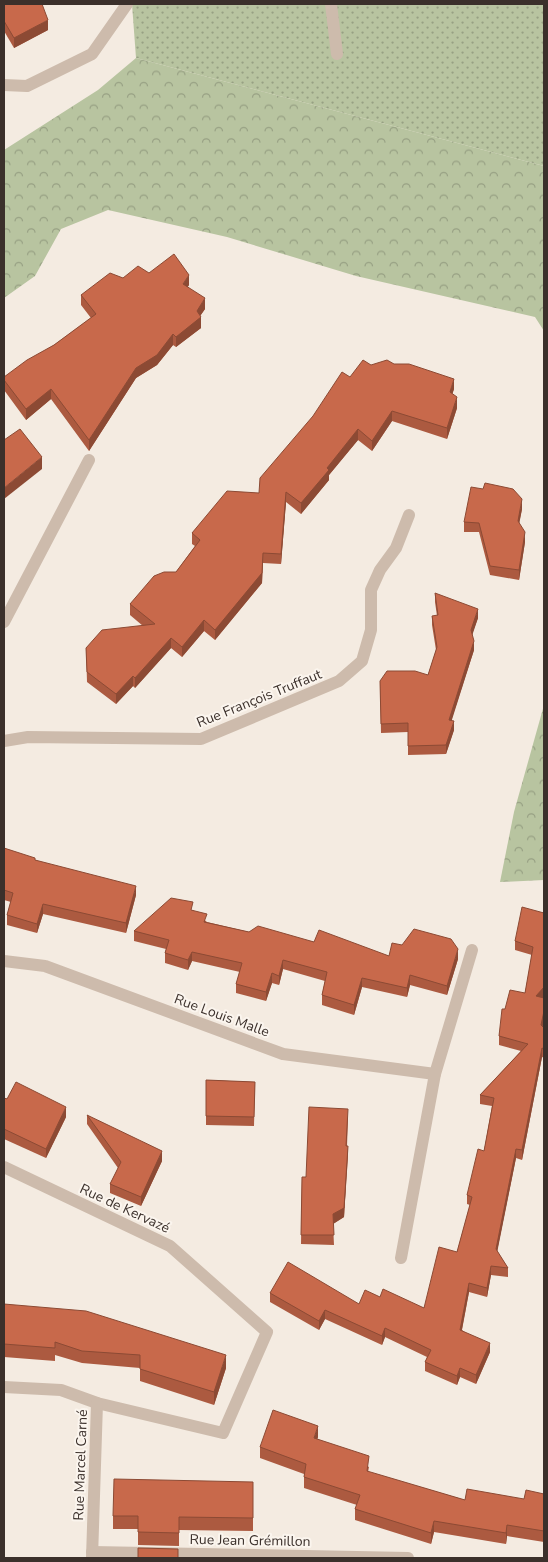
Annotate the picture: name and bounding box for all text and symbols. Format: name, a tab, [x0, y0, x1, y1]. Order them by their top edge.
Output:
street label: Rue François Truffaut	[194, 665, 325, 732]
street label: Rue Louis Malle	[172, 989, 272, 1042]
street label: Rue de Kervazé	[77, 1179, 173, 1238]
street label: Rue Marcel Carné	[69, 1409, 92, 1521]
street label: Rue Jean Grémillon	[189, 1530, 311, 1551]

